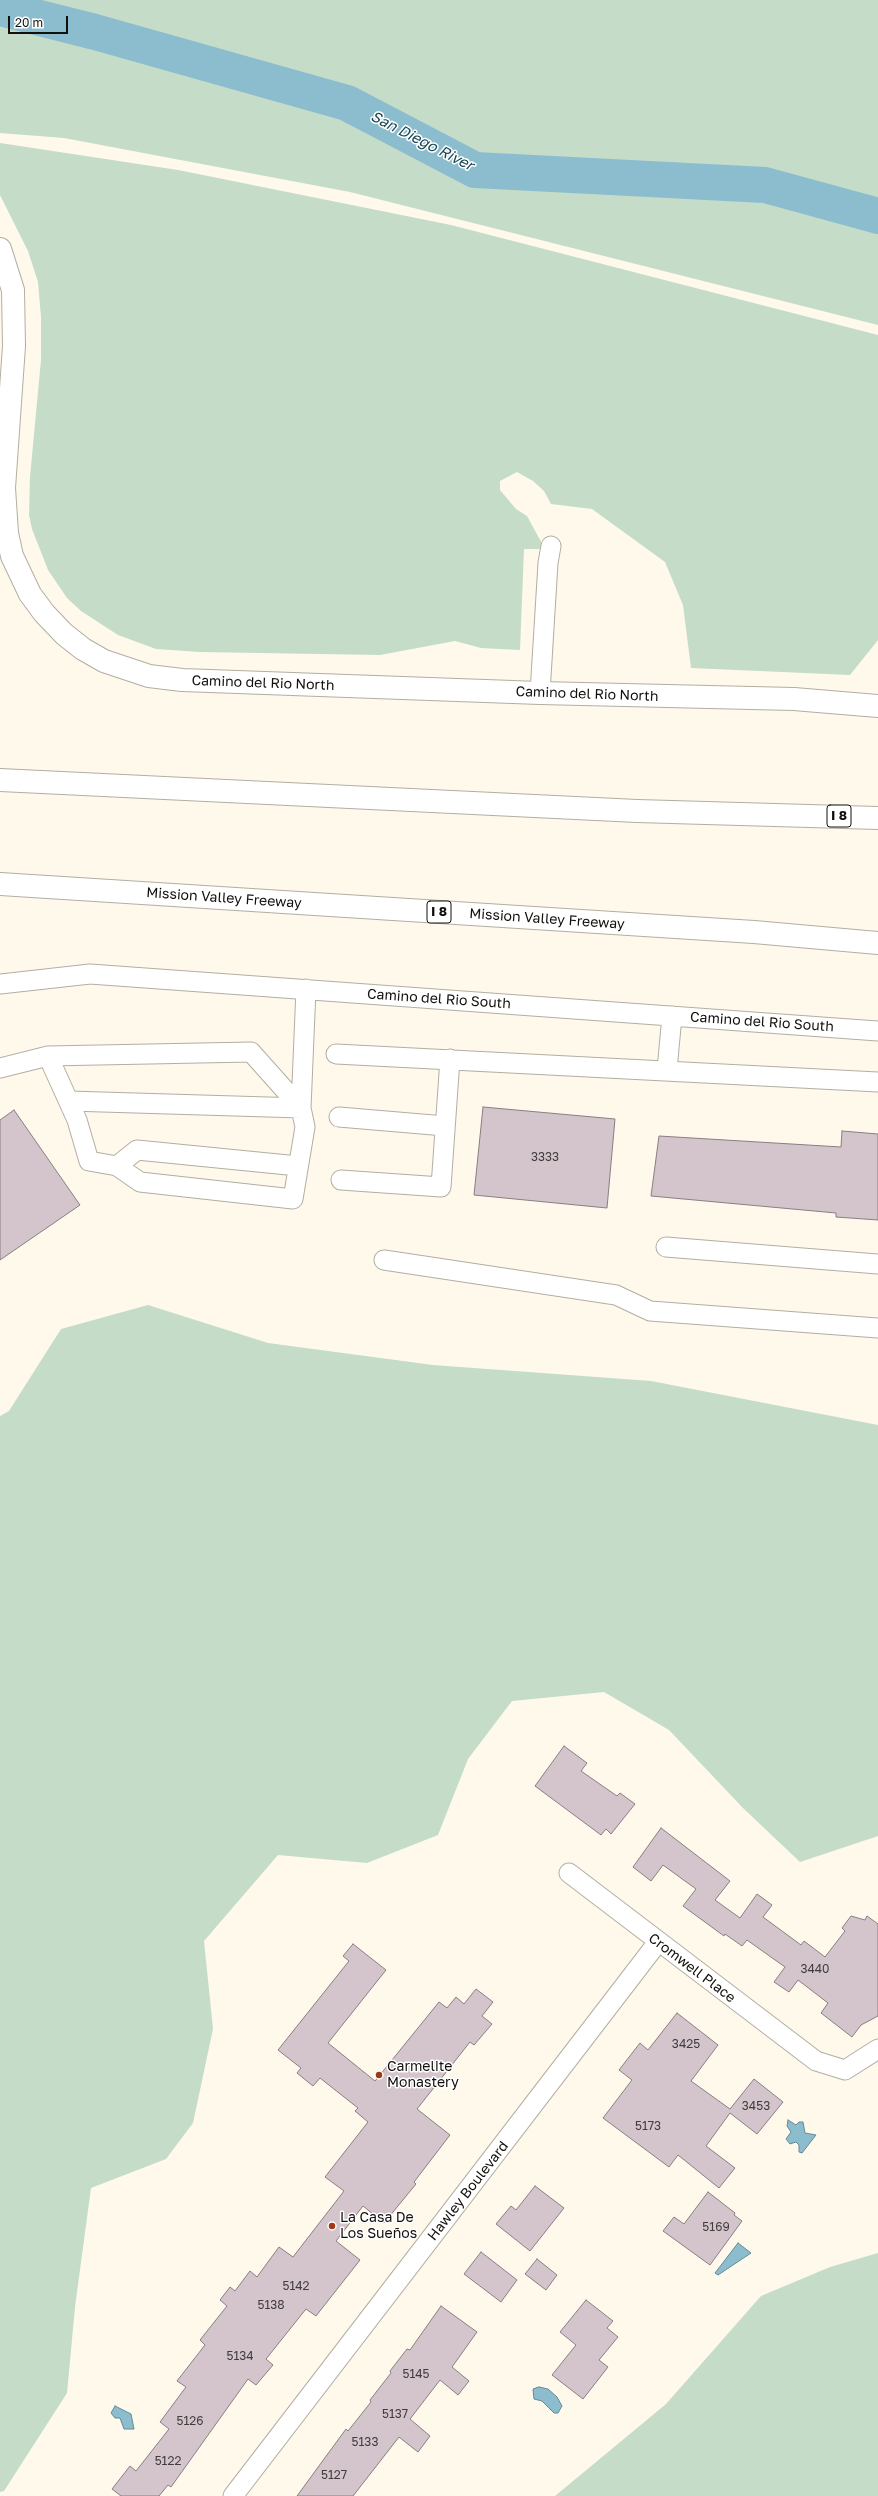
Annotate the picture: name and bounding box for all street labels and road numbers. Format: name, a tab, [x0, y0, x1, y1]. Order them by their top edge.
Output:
street label: Camino del Rio North	[191, 672, 335, 694]
street label: Camino del Rio North	[515, 683, 659, 705]
road number: I 8	[827, 805, 851, 827]
street label: Mission Valley Freeway	[146, 884, 302, 912]
road number: I 8	[427, 901, 451, 923]
street label: Mission Valley Freeway	[469, 905, 625, 933]
street label: Camino del Rio South	[367, 986, 511, 1012]
street label: Camino del Rio South	[690, 1009, 834, 1035]
street label: Cromwell Place	[645, 1930, 739, 2006]
street label: Hawley Boulevard	[424, 2138, 512, 2244]

